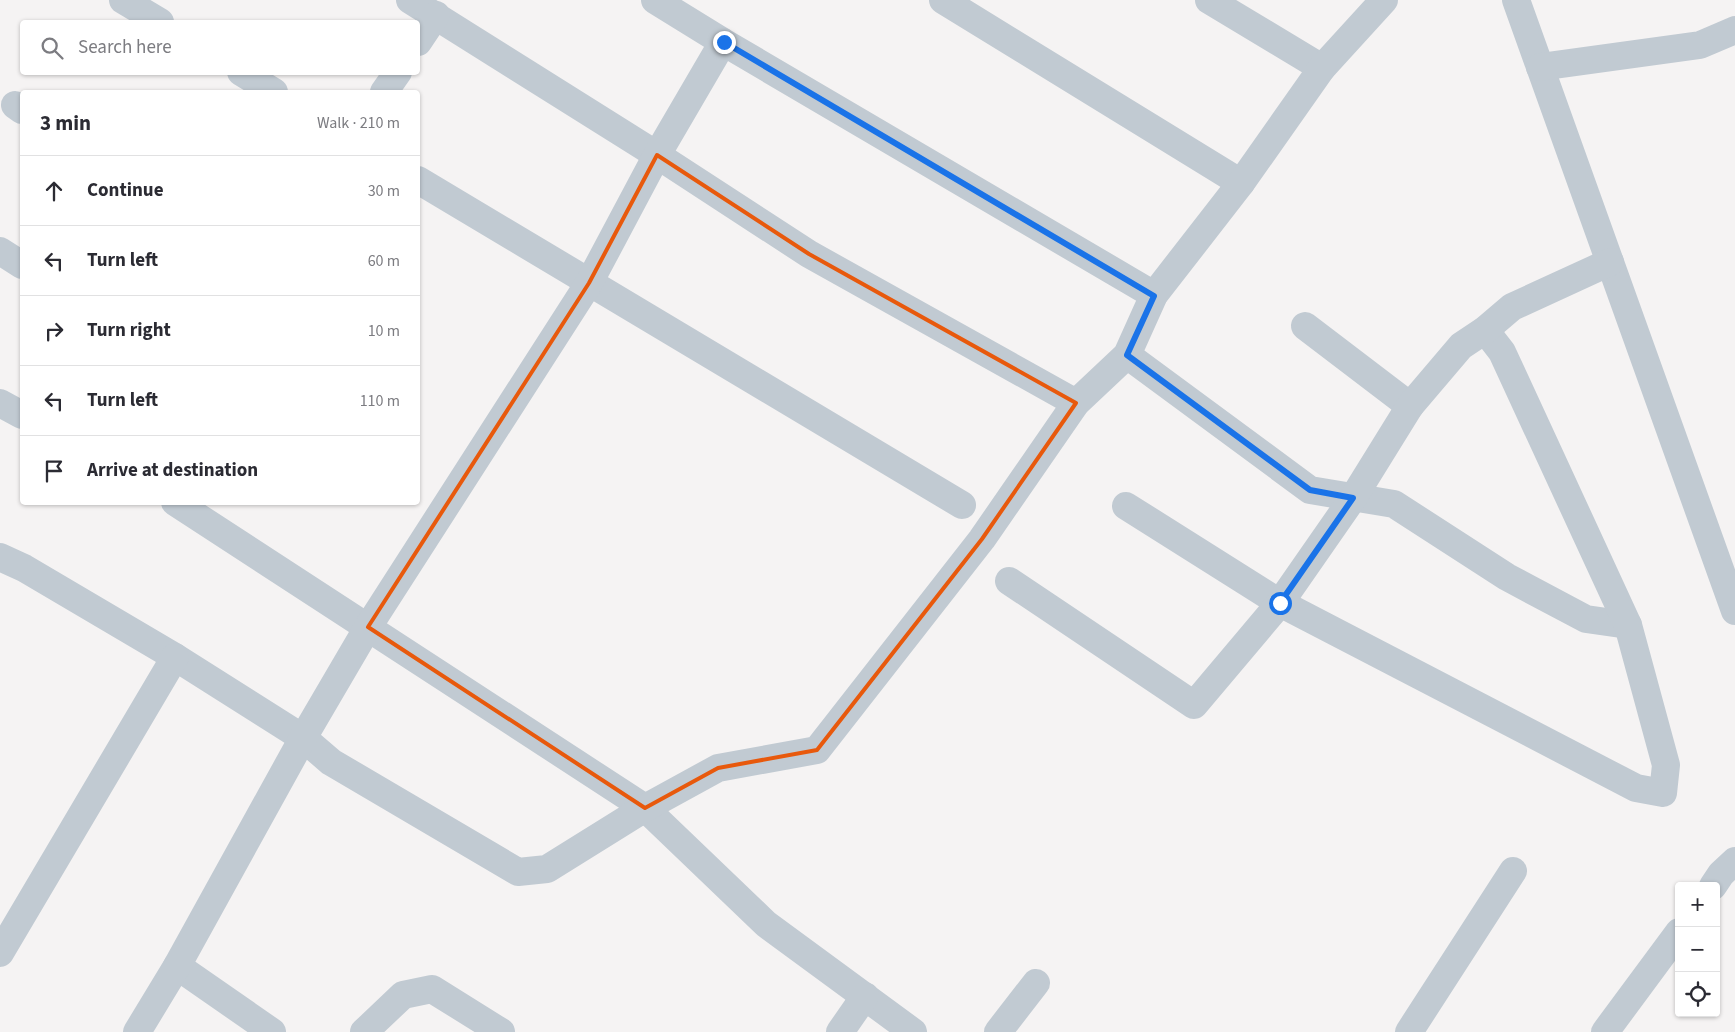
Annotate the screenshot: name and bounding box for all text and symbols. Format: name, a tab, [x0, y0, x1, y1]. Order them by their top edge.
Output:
search box	[20, 20, 420, 75]
route end	[713, 31, 736, 54]
icon: search	[38, 34, 66, 62]
text: Search here	[78, 34, 172, 61]
text: 3 min	[40, 108, 91, 138]
text: Walk · 210 m	[317, 112, 400, 134]
icon: ahead	[40, 177, 68, 205]
text: Continue	[87, 177, 164, 204]
text: 30 m	[368, 180, 400, 202]
icon: left	[40, 247, 68, 275]
text: Turn left	[87, 247, 158, 274]
text: 60 m	[368, 250, 400, 272]
icon: right	[40, 317, 68, 345]
text: Turn right	[87, 317, 171, 344]
text: 10 m	[368, 320, 400, 342]
icon: left	[40, 387, 68, 415]
text: Turn left	[87, 387, 158, 414]
text: 110 m	[360, 390, 400, 412]
icon: arrive	[40, 457, 68, 485]
text: Arrive at destination	[87, 457, 258, 484]
route start	[1269, 592, 1292, 615]
map controls	[1675, 882, 1720, 1017]
button: +	[1675, 882, 1720, 927]
button: −	[1675, 927, 1720, 972]
button: locate	[1675, 972, 1720, 1017]

